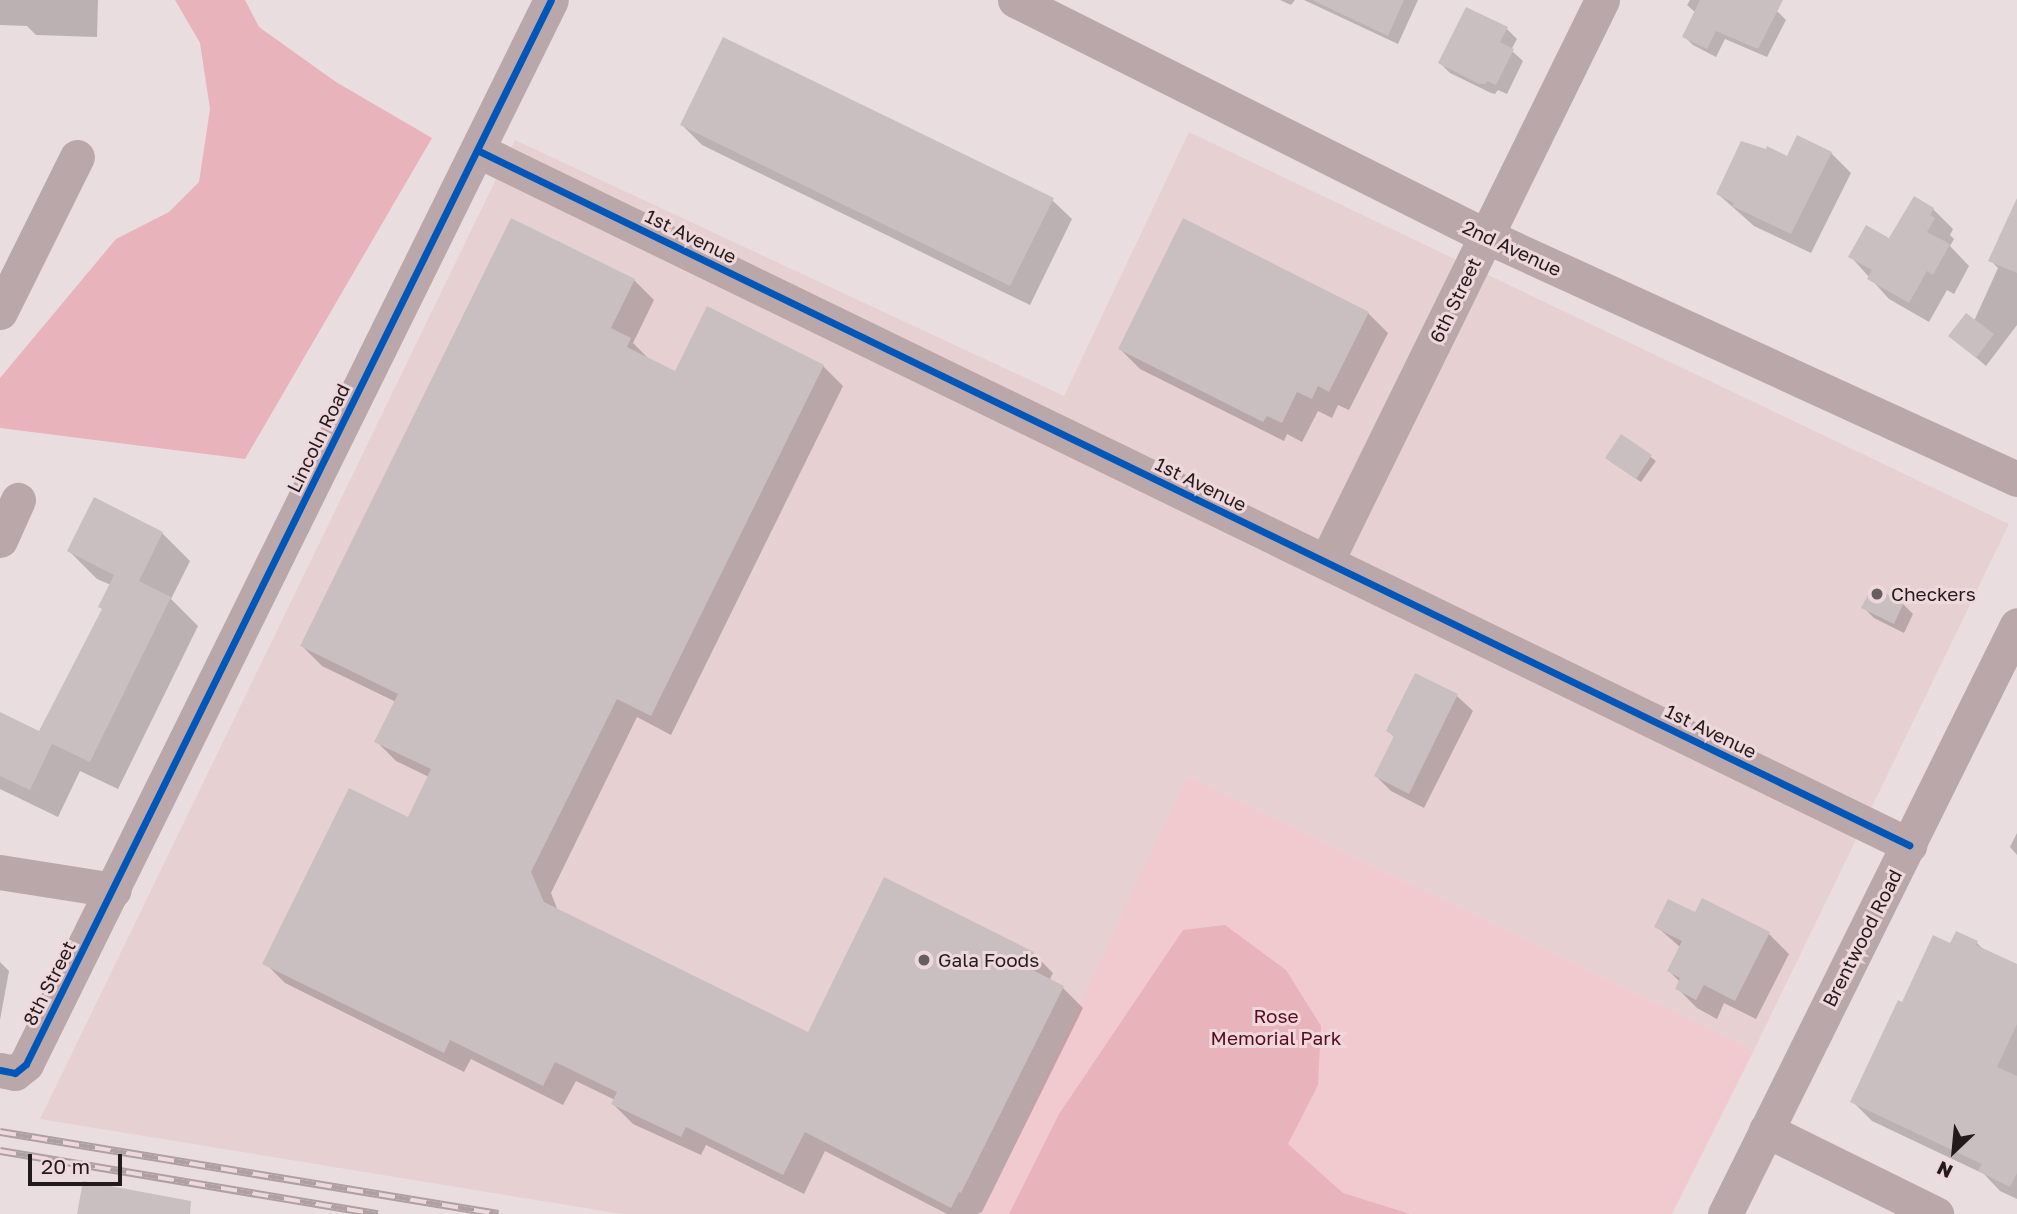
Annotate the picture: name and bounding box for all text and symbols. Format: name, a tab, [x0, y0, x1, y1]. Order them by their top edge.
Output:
street label: 1st Avenue	[642, 204, 740, 268]
street label: 2nd Avenue	[1459, 215, 1565, 281]
street label: 6th Street	[1425, 254, 1485, 346]
street label: Lincoln Road	[282, 380, 354, 496]
street label: 1st Avenue	[1152, 452, 1250, 516]
place label: Checkers	[1891, 583, 1976, 605]
marker: Checkers	[1869, 586, 1885, 602]
street label: 1st Avenue	[1662, 699, 1760, 763]
street label: Brentwood Road	[1818, 865, 1906, 1011]
street label: 8th Street	[18, 937, 80, 1029]
place label: Gala Foods	[938, 949, 1039, 971]
marker: Gala Foods	[916, 952, 932, 968]
park label: Rose Memorial Park	[1211, 1005, 1341, 1049]
north arrow	[1919, 1116, 1989, 1186]
scale bar	[32, 1140, 126, 1184]
text: 20 m	[41, 1153, 90, 1179]
text: N	[1933, 1157, 1956, 1184]

